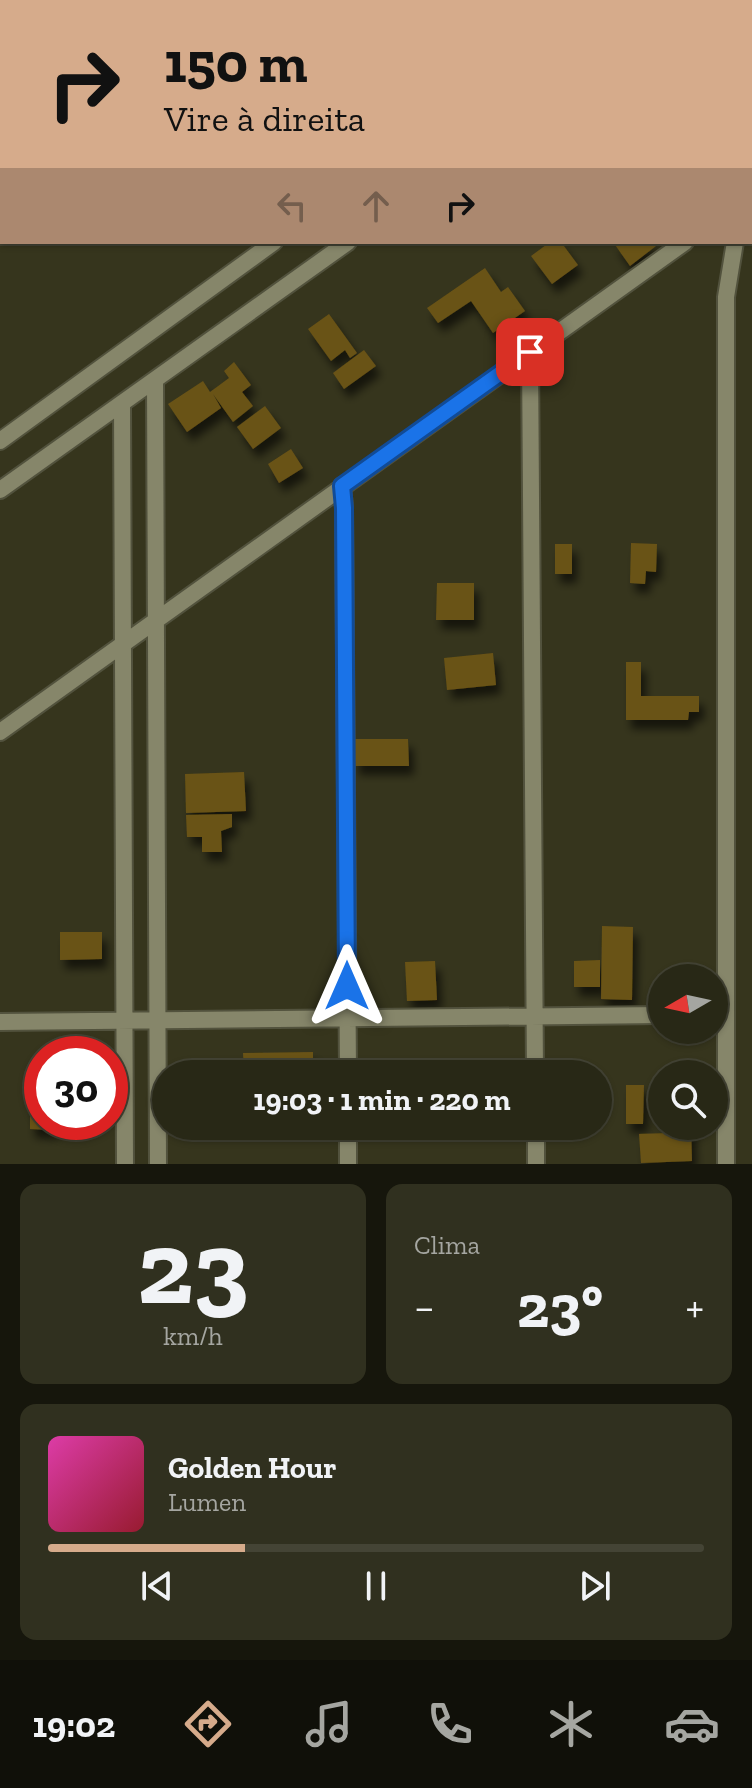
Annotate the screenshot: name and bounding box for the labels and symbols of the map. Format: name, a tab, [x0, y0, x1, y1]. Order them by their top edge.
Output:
pin	[496, 318, 564, 386]
position arrow	[305, 944, 389, 1028]
north arrow	[648, 964, 728, 1044]
speed limit sign: 30	[24, 1036, 128, 1140]

